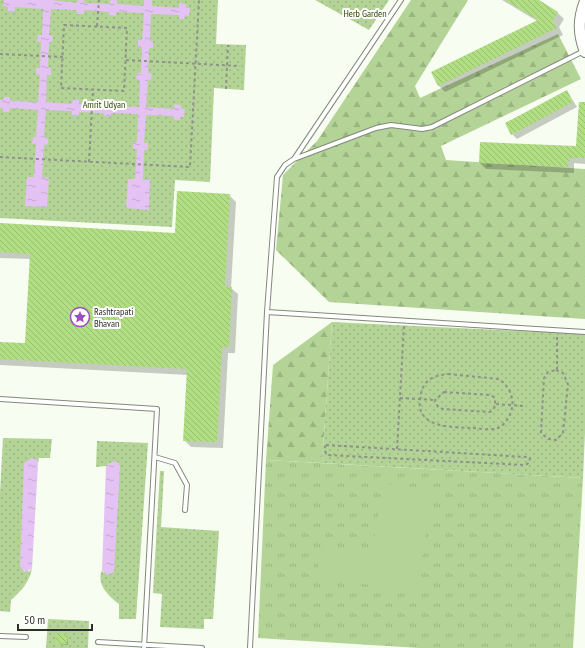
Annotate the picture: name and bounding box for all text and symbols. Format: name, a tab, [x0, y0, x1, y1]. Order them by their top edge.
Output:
park label: Herb Garden	[343, 7, 387, 20]
park label: Amrit Udyan	[83, 98, 125, 111]
place label: Rashtrapati Bhavan	[94, 305, 133, 330]
place icon: Rashtrapati Bhavan	[69, 306, 91, 328]
scale bar	[18, 606, 92, 632]
text: 50 m	[24, 612, 45, 627]

